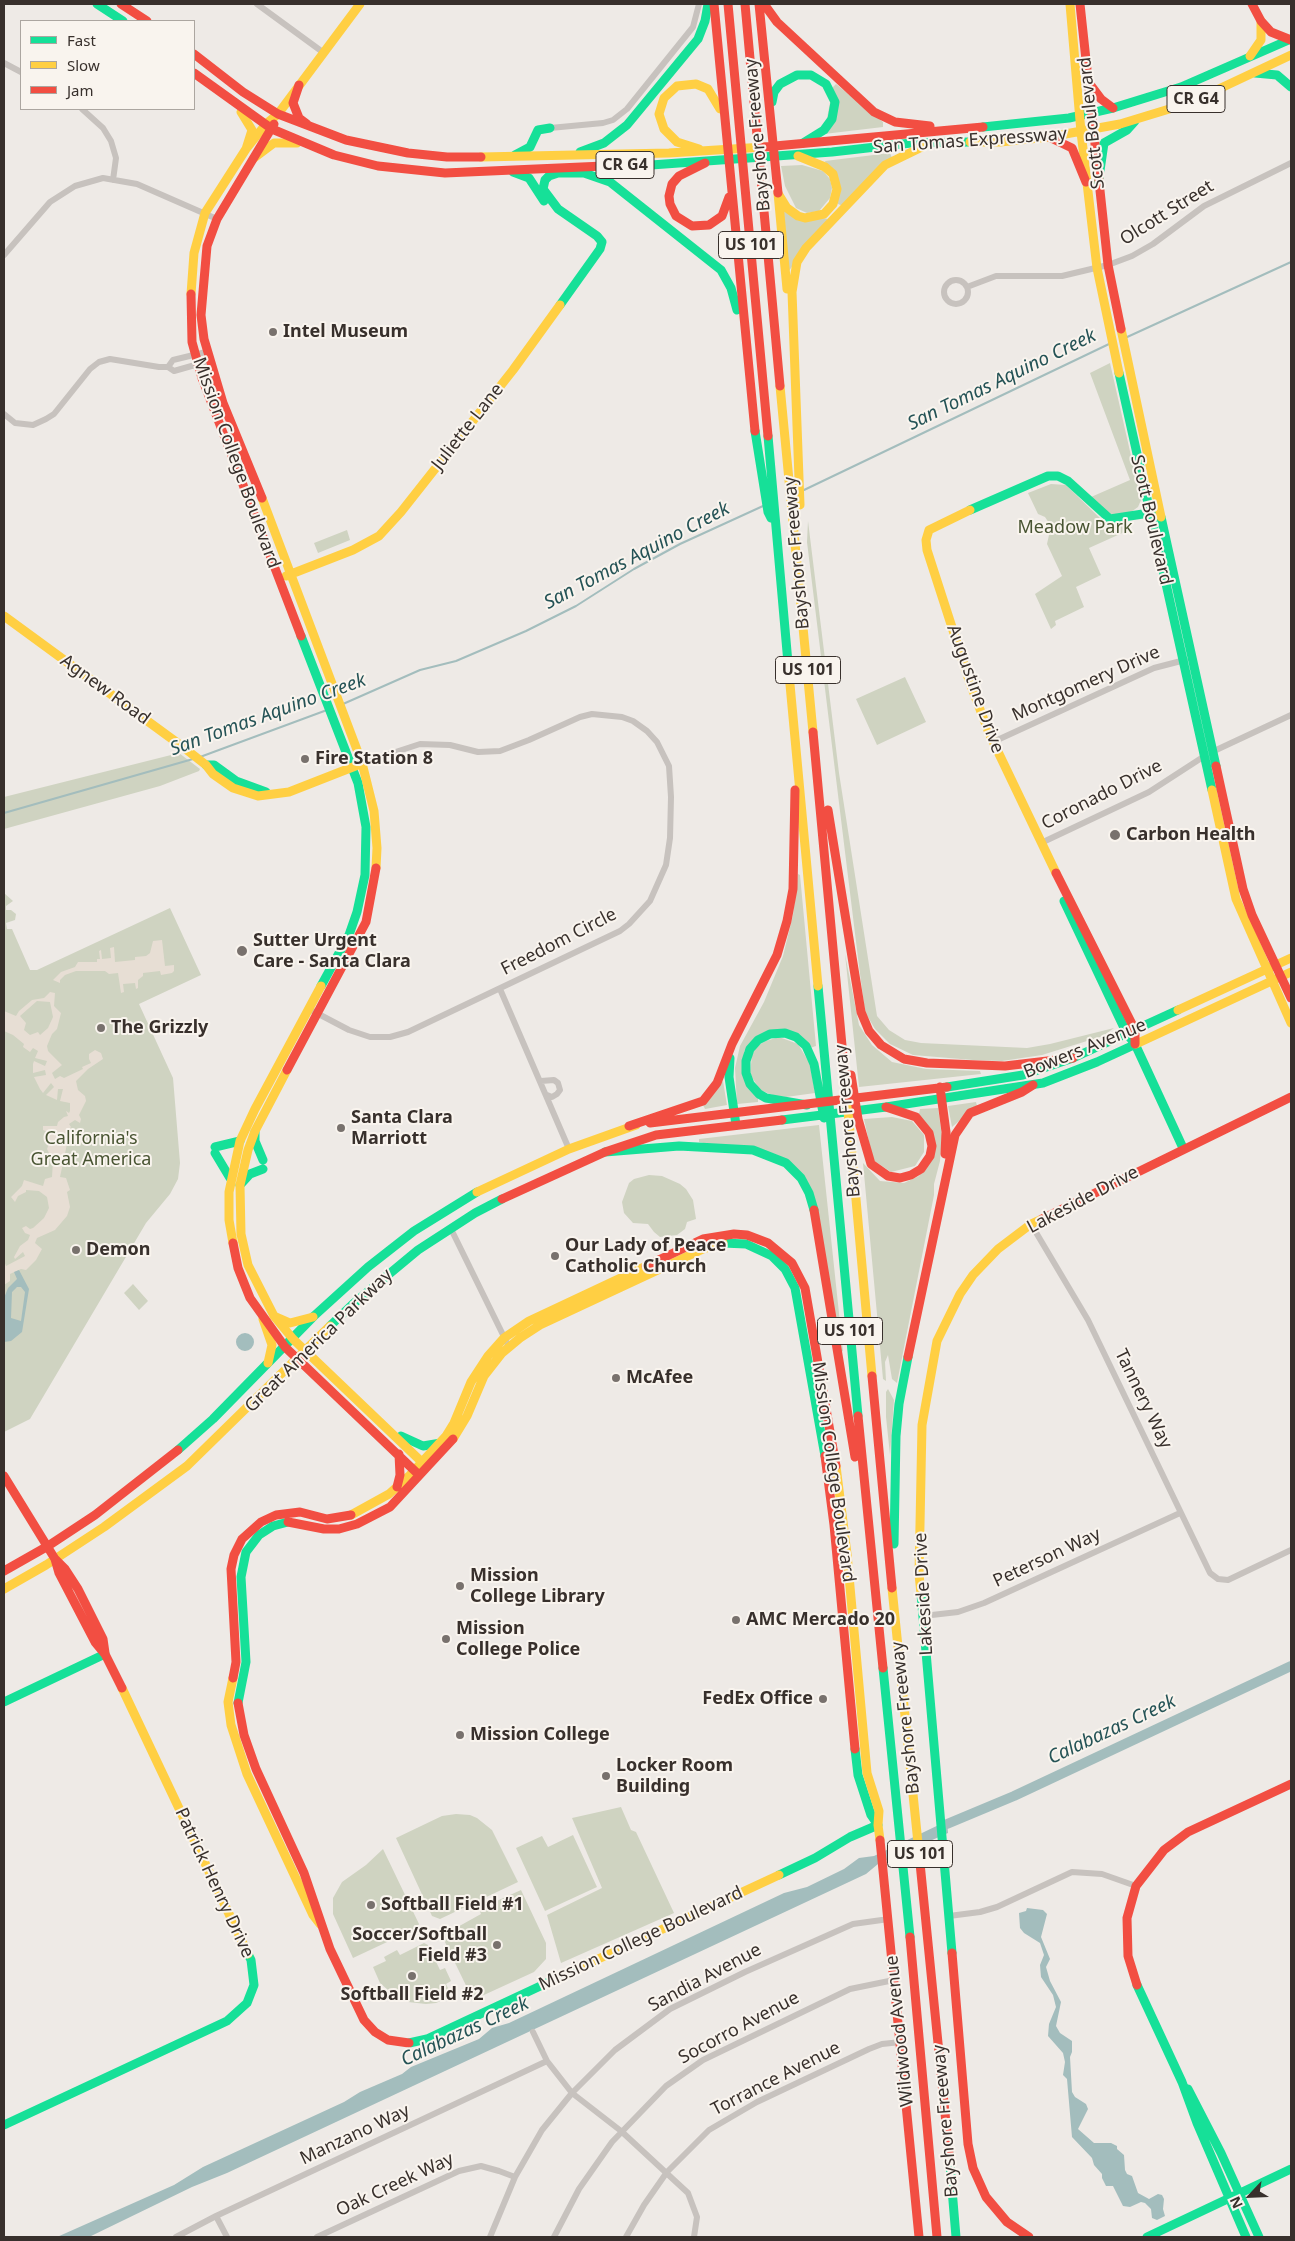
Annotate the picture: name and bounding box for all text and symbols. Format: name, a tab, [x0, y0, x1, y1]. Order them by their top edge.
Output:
legend	[20, 20, 195, 110]
text: Fast	[67, 30, 96, 50]
text: Slow	[67, 55, 100, 75]
street label: Scott Boulevard	[1074, 56, 1110, 190]
street label: Bayshore Freeway	[741, 58, 775, 212]
text: Jam	[67, 80, 94, 100]
road number: CR G4	[1167, 86, 1225, 112]
street label: San Tomas Expressway	[872, 123, 1068, 159]
road number: CR G4	[596, 152, 654, 178]
street label: Olcott Street	[1116, 176, 1218, 250]
road number: US 101	[718, 232, 784, 258]
place label: Intel Museum	[283, 321, 408, 343]
water label: San Tomas Aquino Creek	[904, 324, 1100, 436]
marker: Intel Museum	[267, 326, 279, 338]
street label: Mission College Boulevard	[188, 355, 284, 571]
street label: Juliette Lane	[427, 379, 509, 475]
street label: Scott Boulevard	[1126, 453, 1176, 587]
street label: Bayshore Freeway	[780, 476, 814, 630]
water label: San Tomas Aquino Creek	[540, 497, 734, 615]
park label: Meadow Park	[1017, 517, 1133, 539]
street label: Augustine Drive	[942, 622, 1008, 756]
street label: Montgomery Drive	[1009, 642, 1163, 726]
street label: Agnew Road	[56, 650, 154, 730]
road number: US 101	[776, 656, 840, 684]
water label: San Tomas Aquino Creek	[167, 669, 369, 761]
place label: Fire Station 8	[315, 748, 433, 770]
marker: Fire Station 8	[299, 753, 311, 765]
street label: Coronado Drive	[1038, 755, 1166, 835]
place label: Carbon Health	[1126, 824, 1256, 846]
marker: Carbon Health	[1108, 828, 1122, 842]
street label: Freedom Circle	[498, 904, 620, 980]
place label: Sutter Urgent Care - Santa Clara	[253, 930, 411, 972]
marker: Sutter Urgent Care - Santa Clara	[235, 944, 249, 958]
street label: Bowers Avenue	[1020, 1015, 1150, 1083]
place label: The Grizzly	[111, 1017, 208, 1039]
marker: The Grizzly	[95, 1022, 107, 1034]
street label: Bayshore Freeway	[831, 1044, 865, 1198]
place label: Santa Clara Marriott	[351, 1107, 453, 1150]
marker: Santa Clara Marriott	[335, 1122, 347, 1134]
park label: California's Great America	[31, 1128, 151, 1170]
street label: Lakeside Drive	[1024, 1162, 1142, 1238]
place label: Our Lady of Peace Catholic Church	[565, 1235, 726, 1278]
place label: Demon	[86, 1239, 150, 1261]
marker: Demon	[70, 1244, 82, 1256]
marker: Our Lady of Peace Catholic Church	[549, 1250, 561, 1262]
street label: Great America Parkway	[241, 1265, 397, 1417]
road number: US 101	[818, 1318, 882, 1344]
street label: Tannery Way	[1110, 1346, 1176, 1452]
street label: Mission College Boulevard	[807, 1360, 859, 1584]
place label: McAfee	[626, 1367, 693, 1389]
marker: McAfee	[610, 1372, 622, 1384]
street label: Peterson Way	[990, 1524, 1104, 1592]
street label: Lakeside Drive	[910, 1532, 938, 1656]
place label: Mission College Library	[470, 1565, 605, 1608]
marker: Mission College Library	[454, 1580, 466, 1592]
place label: AMC Mercado 20	[746, 1609, 895, 1631]
marker: AMC Mercado 20	[730, 1614, 742, 1626]
place label: Mission College Police	[456, 1618, 580, 1660]
marker: Mission College Police	[440, 1633, 452, 1645]
street label: Bayshore Freeway	[887, 1641, 925, 1795]
place label: FedEx Office	[702, 1688, 813, 1710]
water label: Calabazas Creek	[1044, 1690, 1180, 1770]
marker: FedEx Office	[817, 1693, 829, 1705]
place label: Mission College	[470, 1724, 610, 1746]
marker: Mission College	[454, 1729, 466, 1741]
place label: Locker Room Building	[616, 1755, 733, 1798]
marker: Locker Room Building	[600, 1770, 612, 1782]
street label: Patrick Henry Drive	[170, 1805, 258, 1961]
road number: US 101	[888, 1840, 952, 1868]
street label: Mission College Boulevard	[536, 1882, 746, 1996]
place label: Softball Field #1	[381, 1894, 524, 1916]
marker: Softball Field #1	[365, 1899, 377, 1911]
place label: Soccer/Softball Field #3	[352, 1924, 487, 1966]
marker: Soccer/Softball Field #3	[491, 1939, 503, 1951]
street label: Sandia Avenue	[645, 1939, 765, 2017]
street label: Wildwood Avenue	[881, 1954, 919, 2108]
marker: Softball Field #2	[406, 1970, 418, 1982]
place label: Softball Field #2	[341, 1984, 483, 2006]
street label: Socorro Avenue	[675, 1987, 803, 2069]
water label: Calabazas Creek	[397, 1992, 533, 2072]
street label: Torrance Avenue	[708, 2037, 844, 2121]
street label: Bayshore Freeway	[929, 2044, 963, 2198]
street label: Manzano Way	[297, 2100, 413, 2170]
street label: Oak Creek Way	[333, 2148, 457, 2222]
north arrow	[1225, 2171, 1275, 2221]
text: N	[1225, 2193, 1247, 2212]

